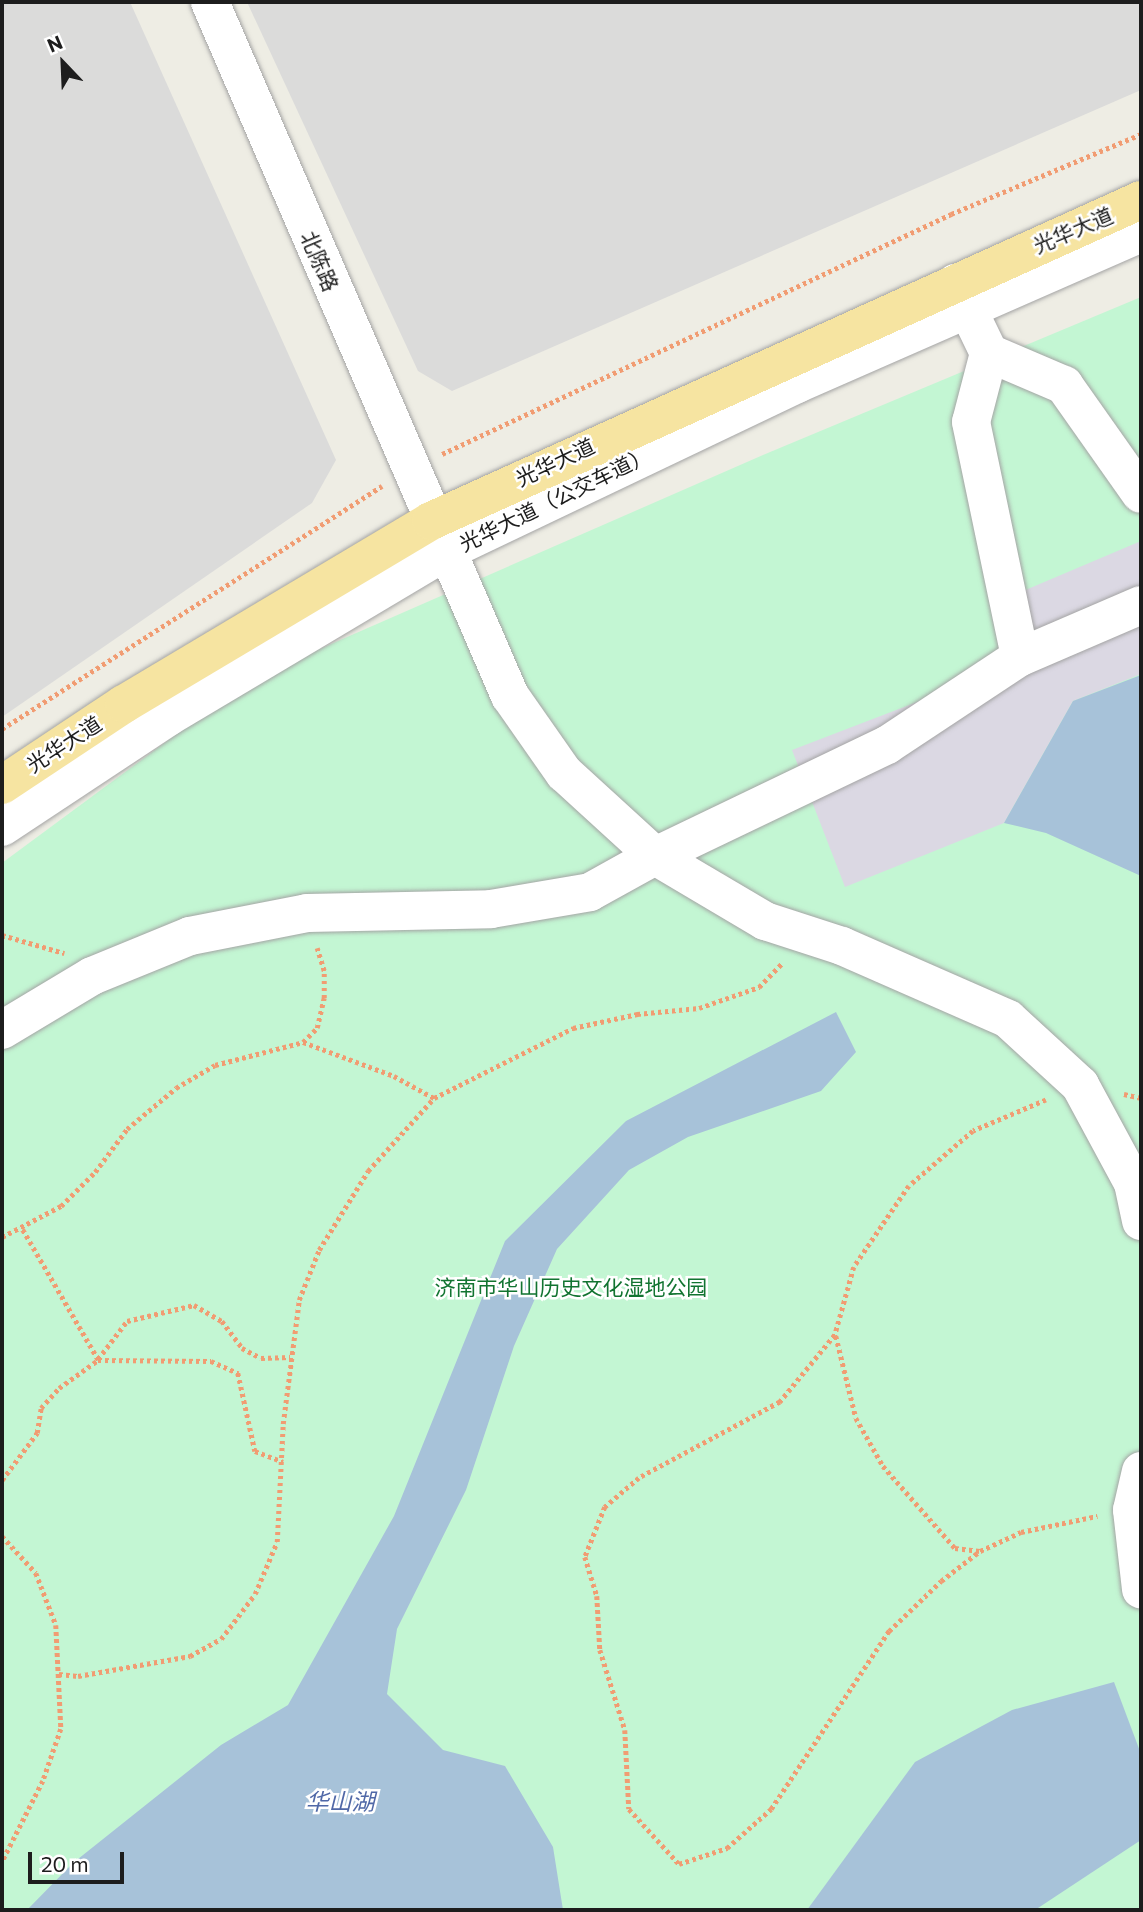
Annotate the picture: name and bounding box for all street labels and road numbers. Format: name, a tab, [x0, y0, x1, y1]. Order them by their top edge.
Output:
street label: 光华大道	[1029, 202, 1117, 258]
street label: 北陈路	[296, 227, 344, 295]
street label: 光华大道	[512, 433, 598, 491]
street label: 光华大道（公交车道）	[455, 442, 655, 556]
street label: 光华大道	[22, 711, 106, 777]

